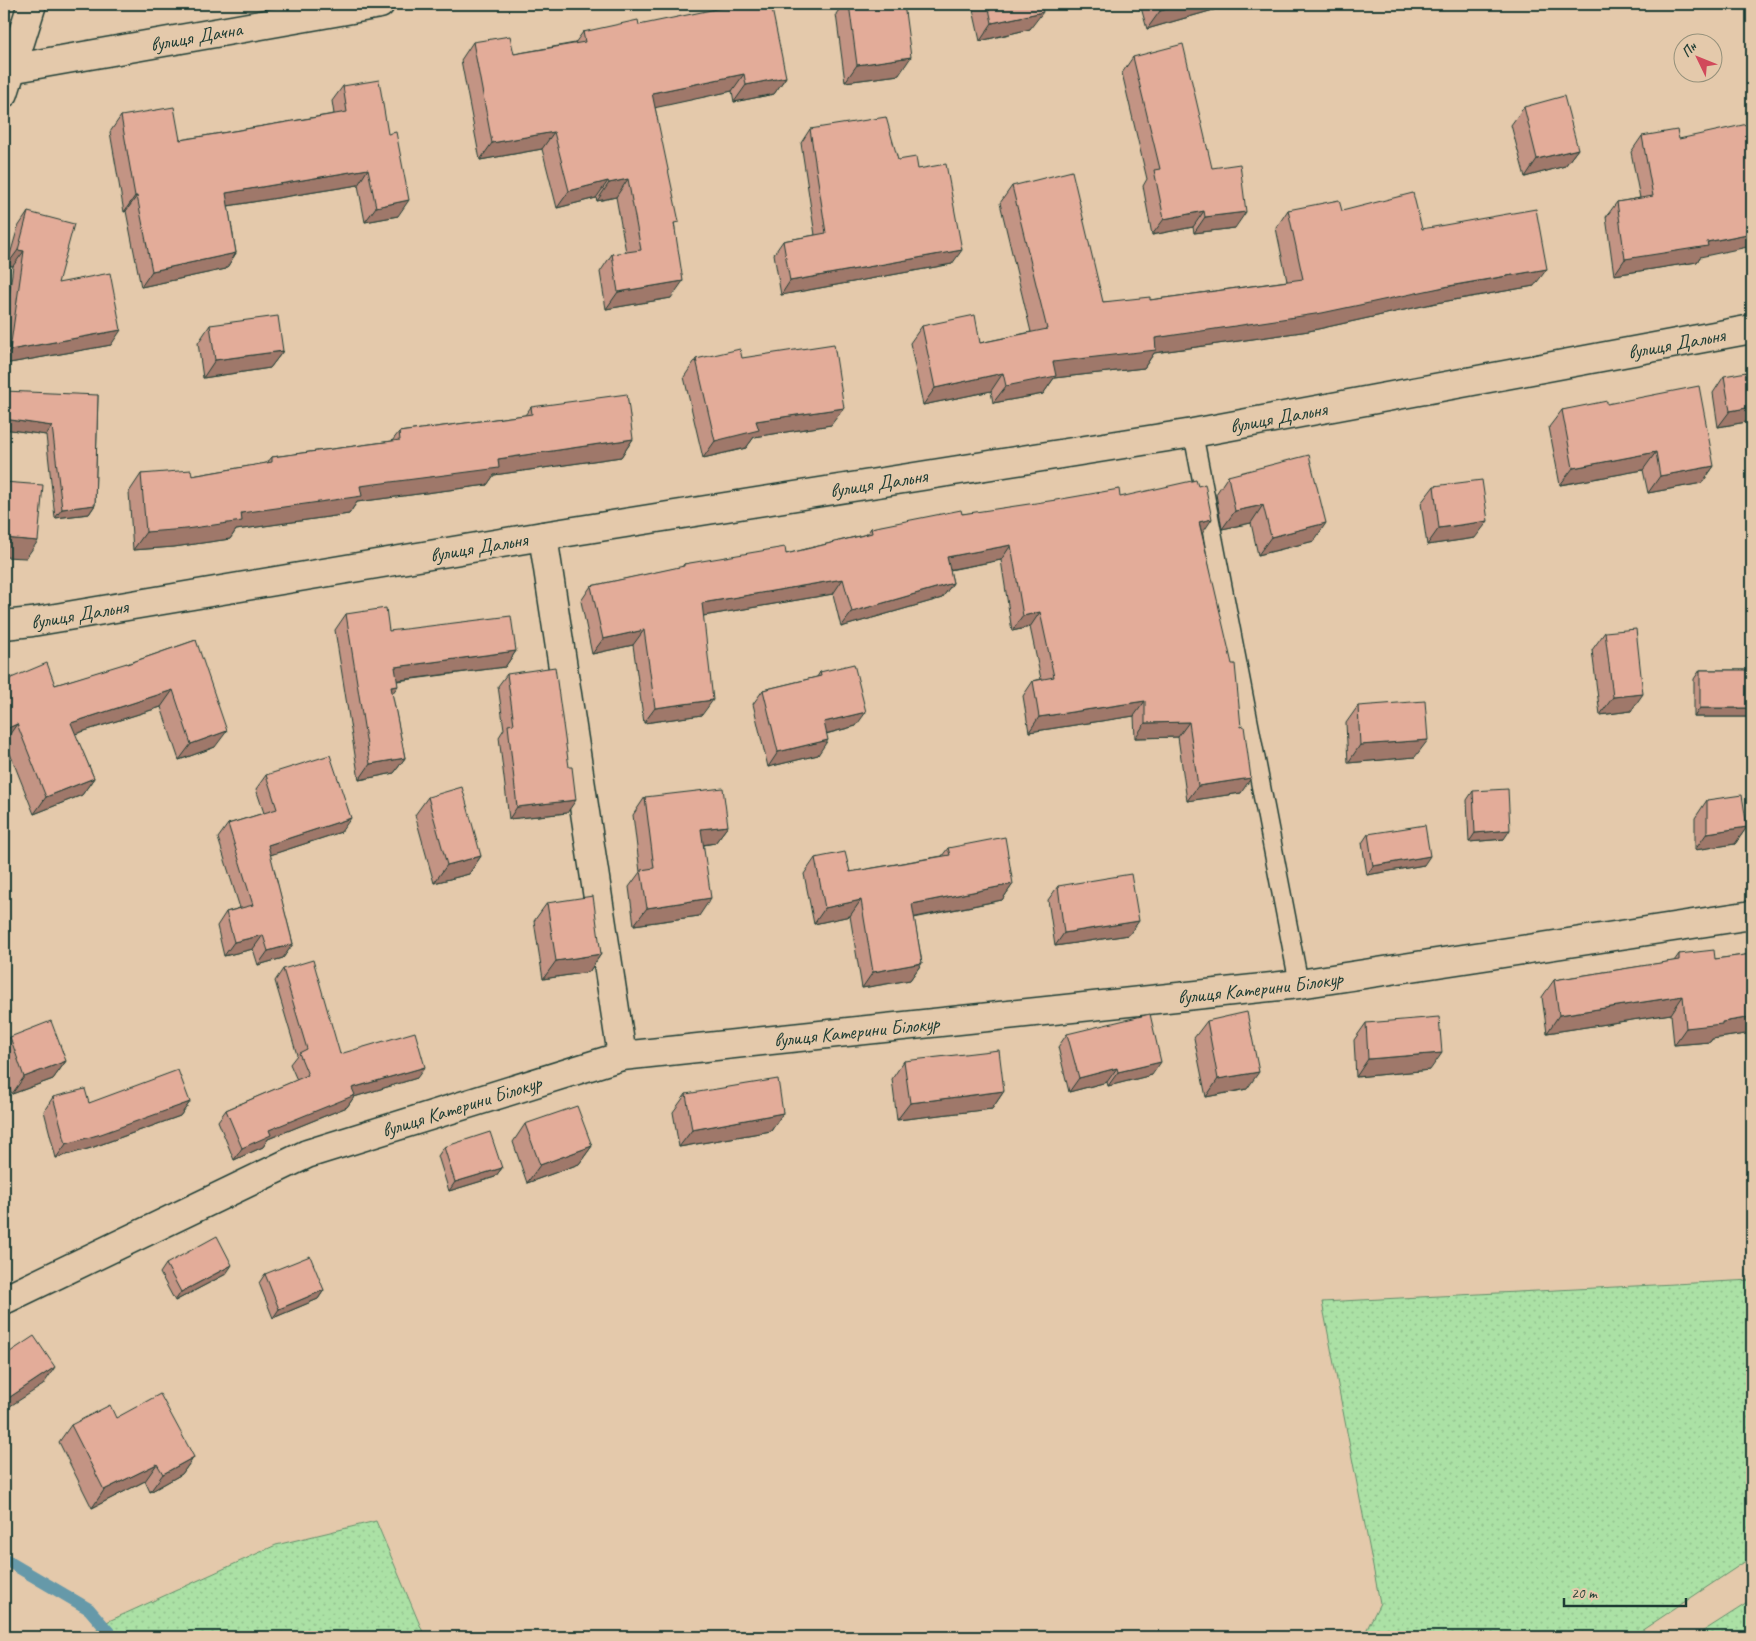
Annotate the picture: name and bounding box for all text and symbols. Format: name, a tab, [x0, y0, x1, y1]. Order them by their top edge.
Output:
street label: вулиця Дачна	[148, 16, 246, 57]
north arrow	[1674, 32, 1724, 82]
text: Пн	[1678, 38, 1701, 61]
street label: вулиця Дальня	[1626, 322, 1728, 364]
street label: вулиця Дальня	[1228, 396, 1330, 438]
street label: вулиця Дальня	[828, 463, 931, 503]
street label: вулиця Дальня	[428, 526, 531, 567]
street label: вулиця Дальня	[29, 593, 131, 635]
street label: вулиця Катерини Білокур	[1176, 965, 1346, 1009]
street label: вулиця Катерини Білокур	[773, 1010, 942, 1052]
street label: вулиця Катерини Білокур	[378, 1069, 546, 1143]
scale bar	[1564, 1576, 1686, 1608]
text: 20 m	[1571, 1584, 1598, 1603]

